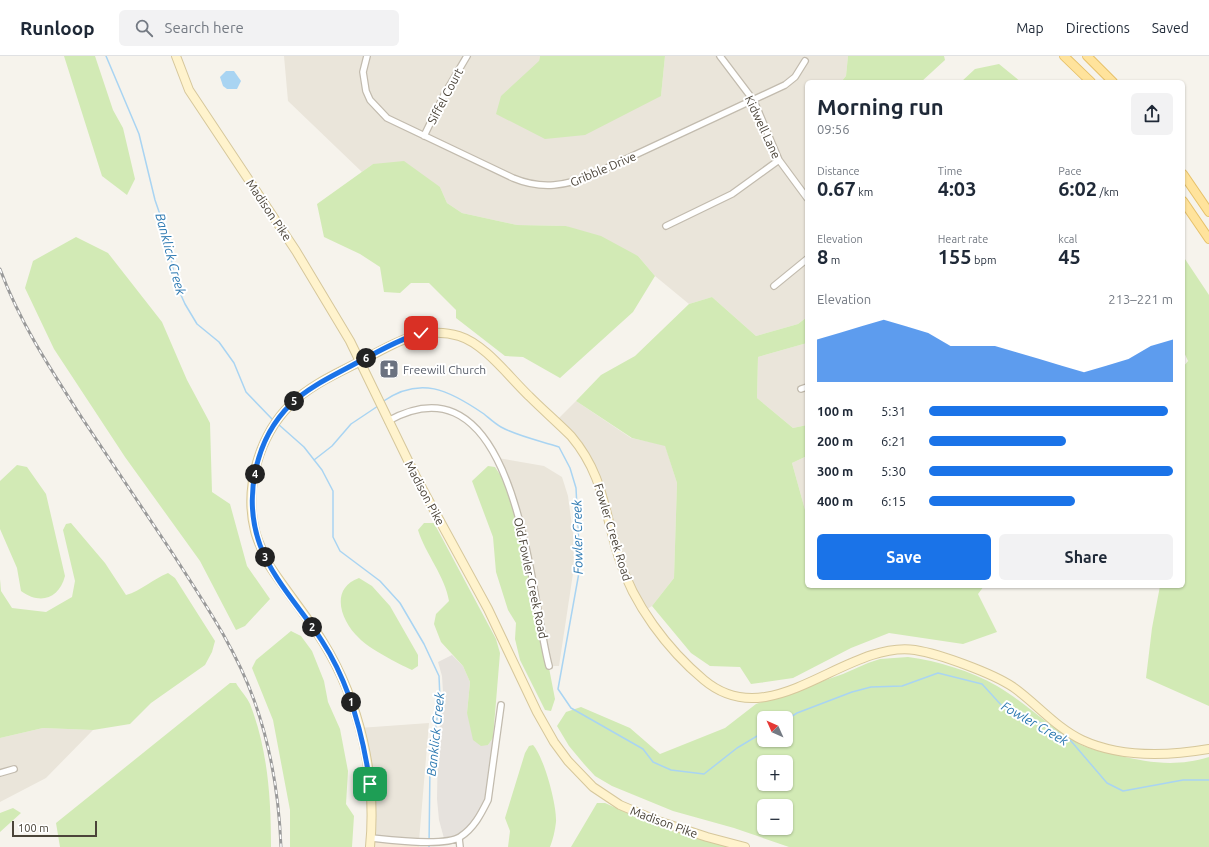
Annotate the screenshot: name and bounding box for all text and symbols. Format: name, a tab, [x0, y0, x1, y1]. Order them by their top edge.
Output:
search box	[119, 10, 399, 46]
text: Runloop	[20, 17, 95, 39]
icon: search	[133, 17, 155, 39]
text: Search here	[165, 19, 244, 36]
text: Map	[1016, 20, 1044, 36]
text: Directions	[1066, 20, 1130, 36]
text: Saved	[1152, 20, 1189, 36]
street label: Siffel Court	[425, 66, 465, 126]
street label: Kidwell Lane	[743, 93, 783, 161]
button: share	[1131, 93, 1173, 135]
text: Morning run	[817, 94, 944, 119]
text: 09:56	[817, 122, 850, 136]
street label: Gribble Drive	[568, 149, 638, 189]
text: Distance	[817, 165, 860, 177]
text: Time	[938, 165, 962, 177]
text: Pace	[1058, 165, 1082, 177]
street label: Madison Pike	[244, 177, 294, 243]
text: 0.67	[817, 177, 856, 200]
text: 4:03	[938, 177, 976, 200]
text: 6:02	[1058, 177, 1097, 200]
text: km	[856, 186, 873, 198]
text: /km	[1097, 186, 1119, 198]
water label: Banklick Creek	[153, 211, 189, 297]
text: Elevation	[817, 233, 863, 245]
text: Heart rate	[938, 233, 988, 245]
text: kcal	[1058, 233, 1077, 245]
text: 8	[817, 245, 828, 268]
text: 155	[938, 245, 972, 268]
text: 45	[1058, 245, 1081, 268]
text: m	[828, 254, 840, 266]
text: bpm	[972, 254, 996, 266]
text: Elevation	[817, 292, 871, 306]
text: 213–221 m	[1108, 292, 1173, 306]
pin	[404, 316, 438, 350]
icon: check	[410, 322, 432, 344]
pin: 6	[356, 348, 376, 368]
text: 6	[363, 352, 369, 364]
church icon: Freewill Church	[378, 358, 400, 380]
place label: Freewill Church	[403, 363, 486, 376]
pin: 5	[284, 391, 304, 411]
text: 5	[291, 395, 297, 407]
text: 100 m	[817, 404, 853, 418]
text: 5:31	[881, 404, 906, 418]
text: 200 m	[817, 434, 853, 448]
text: 6:21	[881, 434, 906, 448]
street label: Madison Pike	[403, 459, 447, 527]
pin: 4	[245, 464, 265, 484]
text: 300 m	[817, 464, 853, 478]
text: 5:30	[881, 464, 906, 478]
text: 4	[252, 468, 258, 480]
street label: Fowler Creek Road	[592, 482, 634, 582]
text: 400 m	[817, 494, 853, 508]
text: 6:15	[881, 494, 906, 508]
water label: Fowler Creek	[569, 499, 585, 574]
street label: Old Fowler Creek Road	[512, 516, 550, 640]
button: Save	[817, 534, 991, 580]
button: Share	[999, 534, 1173, 580]
pin: 3	[255, 547, 275, 567]
text: 3	[262, 551, 268, 563]
pin: 2	[302, 617, 322, 637]
text: 2	[309, 621, 315, 633]
water label: Banklick Creek	[424, 691, 446, 777]
pin: 1	[341, 692, 361, 712]
text: 1	[348, 696, 354, 708]
water label: Fowler Creek	[999, 698, 1071, 748]
north arrow	[757, 711, 793, 747]
map controls	[757, 711, 793, 835]
button: +	[757, 755, 793, 791]
pin	[353, 767, 387, 801]
icon: arrive	[359, 773, 381, 795]
button: −	[757, 799, 793, 835]
street label: Madison Pike	[628, 804, 700, 840]
scale bar	[12, 819, 97, 838]
text: 100 m	[18, 822, 49, 834]

